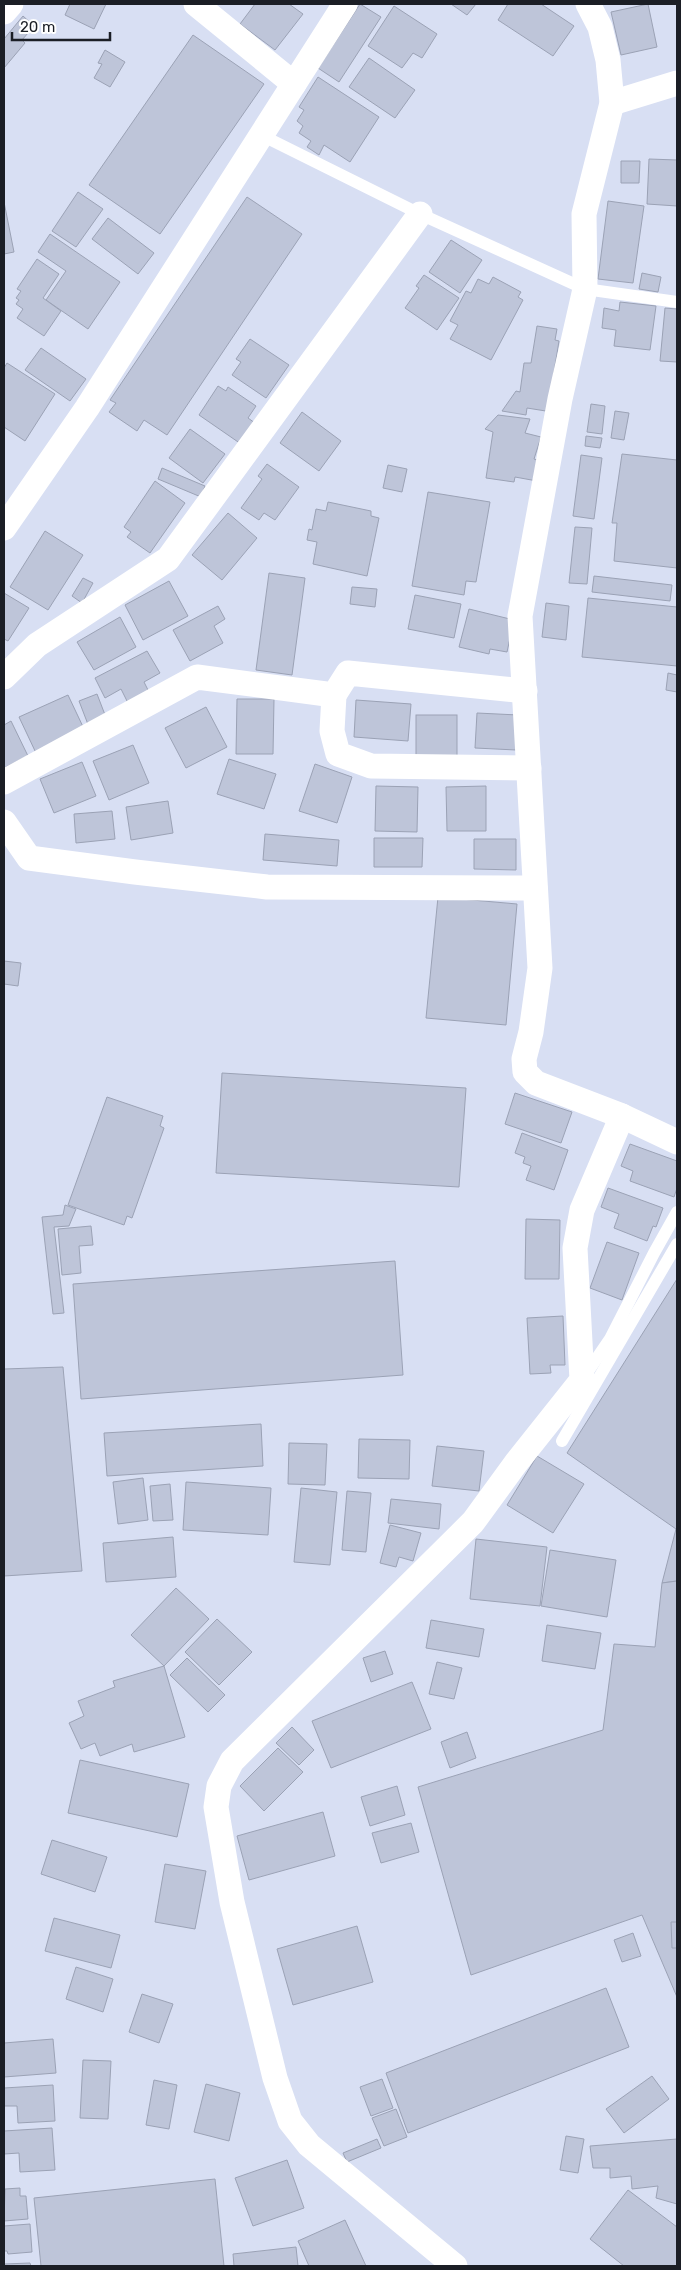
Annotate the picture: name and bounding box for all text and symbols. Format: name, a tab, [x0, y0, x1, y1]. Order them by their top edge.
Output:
scale bar	[12, 10, 110, 42]
text: 20 m	[20, 18, 55, 36]

